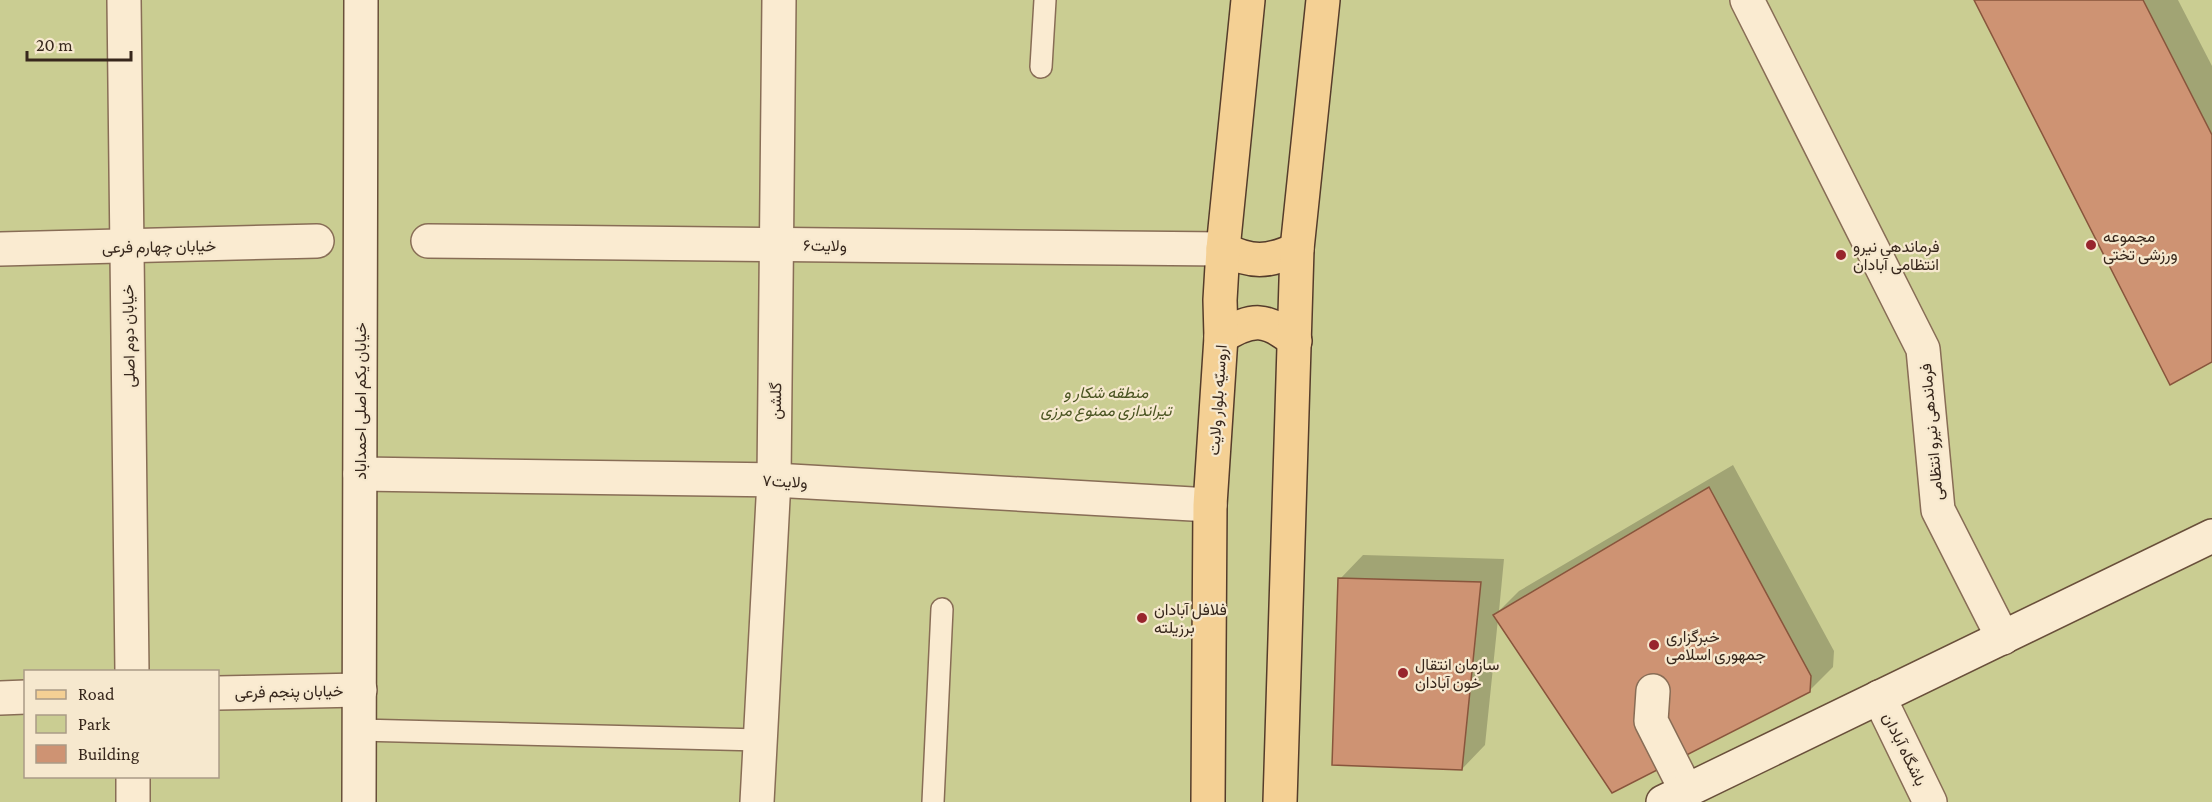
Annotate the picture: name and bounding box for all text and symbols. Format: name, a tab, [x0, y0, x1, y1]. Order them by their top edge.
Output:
scale bar	[27, 24, 130, 62]
text: 20 m	[36, 35, 73, 55]
place label: مجموعه ورزشی تختی	[2103, 228, 2178, 265]
street label: خیابان چهارم فرعی	[102, 237, 216, 259]
street label: ولایت۶	[803, 237, 847, 256]
place label: فرماندهی نیرو انتظامی آبادان	[1853, 238, 1940, 275]
marker: مجموعه ورزشی تختی	[2084, 238, 2098, 252]
marker: فرماندهی نیرو انتظامی آبادان	[1834, 248, 1848, 262]
street label: خیابان دوم اصلی	[119, 284, 140, 388]
street label: خیابان یکم اصلی احمداباد	[352, 322, 371, 480]
street label: اروسیّه بلوار ولایت	[1205, 344, 1232, 456]
street label: فرماندهی نیرو انتظامی	[1917, 362, 1948, 501]
street label: گلشن	[767, 382, 786, 420]
park label: منطقه شکار و تیراندازی ممنوع مرزی	[1041, 384, 1174, 422]
street label: ولایت۷	[762, 472, 808, 493]
place label: فلافل آبادان برزیلته	[1154, 601, 1227, 638]
marker: فلافل آبادان برزیلته	[1135, 611, 1149, 625]
place label: خبرگزاری جمهوری اسلامی	[1666, 628, 1766, 665]
marker: خبرگزاری جمهوری اسلامی	[1647, 638, 1661, 652]
place label: سازمان انتقال خون آبادان	[1415, 656, 1499, 693]
marker: سازمان انتقال خون آبادان	[1396, 666, 1410, 680]
legend	[24, 670, 219, 778]
street label: خیابان پنجم فرعی	[234, 682, 344, 704]
text: Road	[78, 684, 115, 704]
street label: باشگاه آبادان	[1879, 710, 1930, 789]
text: Park	[78, 714, 110, 734]
text: Building	[78, 744, 140, 764]

